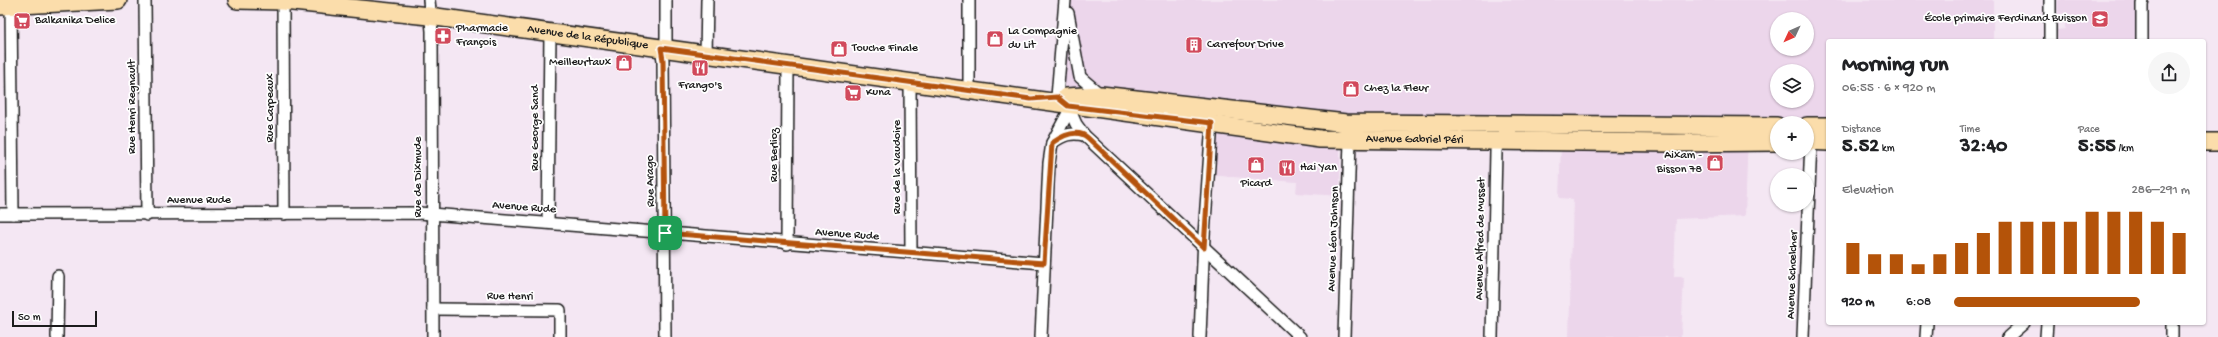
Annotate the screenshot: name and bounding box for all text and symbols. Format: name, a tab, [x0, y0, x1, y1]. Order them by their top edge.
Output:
school or university icon: École primaire Ferdinand Buisson	[2090, 9, 2110, 29]
supermarket icon: Balkanika Delice	[12, 11, 32, 31]
north arrow	[1770, 12, 1814, 56]
map controls	[1770, 12, 1814, 212]
place label: École primaire Ferdinand Buisson	[1924, 12, 2087, 26]
place label: Balkanika Delice	[34, 14, 116, 28]
place label: Pharmacie François	[455, 22, 509, 50]
street label: Avenue de la République	[526, 23, 650, 53]
place label: La Compagnie du Lit	[1008, 25, 1078, 53]
pharmacy icon: Pharmacie François	[433, 26, 453, 46]
shop icon: La Compagnie du Lit	[985, 29, 1005, 49]
building icon: Carrefour Drive	[1184, 35, 1204, 55]
place label: Carrefour Drive	[1207, 38, 1284, 52]
shop icon: Touche Finale	[829, 39, 849, 59]
place label: Touche Finale	[851, 42, 919, 56]
button: share	[2148, 52, 2190, 94]
shop icon: Meilleurtaux	[614, 53, 634, 73]
text: Morning run	[1842, 53, 1948, 79]
place label: Meilleurtaux	[549, 56, 612, 70]
restaurant icon: Frango's	[690, 58, 710, 78]
street label: Rue Henri Regnault	[126, 59, 140, 154]
button: layers	[1770, 64, 1814, 108]
street label: Rue Carpeaux	[264, 73, 278, 143]
place label: Frango's	[677, 79, 722, 93]
shop icon: Chez la Fleur	[1341, 79, 1361, 99]
text: 06:55 · 6 × 920 m	[1842, 81, 1936, 96]
place label: Chez la Fleur	[1364, 82, 1430, 96]
supermarket icon: Kuna	[843, 83, 863, 103]
street label: Rue George Sand	[529, 84, 543, 171]
place label: Kuna	[866, 86, 891, 100]
button: +	[1770, 116, 1814, 160]
street label: Rue de la Vaudoire	[891, 119, 905, 214]
text: Distance	[1842, 124, 1881, 136]
text: Time	[1960, 124, 1980, 136]
text: Pace	[2078, 124, 2100, 136]
street label: Rue Berlioz	[768, 127, 782, 182]
street label: Avenue Gabriel Péri	[1366, 133, 1464, 148]
street label: Rue de Dixmude	[412, 136, 426, 218]
text: 5.52	[1842, 136, 1879, 159]
text: 32:40	[1960, 136, 2007, 159]
text: 5:55	[2078, 136, 2116, 159]
text: km	[1879, 143, 1894, 155]
text: /km	[2116, 143, 2134, 155]
place label: Aixam - Bisson 78	[1656, 149, 1702, 177]
shop icon: Aixam - Bisson 78	[1705, 153, 1725, 173]
street label: Rue Arago	[644, 155, 658, 207]
shop icon: Picard	[1246, 155, 1266, 175]
restaurant icon: Hai Yan	[1277, 158, 1297, 178]
place label: Hai Yan	[1300, 161, 1337, 175]
button: −	[1770, 168, 1814, 212]
street label: Avenue Alfred de Musset	[1473, 176, 1489, 300]
place label: Picard	[1239, 177, 1273, 191]
text: Elevation	[1842, 183, 1894, 198]
text: 286–291 m	[2132, 183, 2190, 198]
street label: Avenue Léon Johnson	[1325, 186, 1343, 292]
street label: Avenue Rude	[167, 194, 232, 208]
street label: Avenue Rude	[492, 199, 557, 217]
pin	[648, 216, 682, 250]
icon: arrive	[654, 222, 676, 244]
street label: Avenue Rude	[815, 226, 880, 244]
street label: Avenue Schœlcher	[1784, 229, 1802, 320]
street label: Rue Henri	[487, 290, 534, 304]
text: 920 m	[1842, 295, 1875, 310]
text: 6:08	[1906, 295, 1931, 310]
scale bar	[12, 309, 97, 328]
text: 50 m	[18, 312, 40, 324]

